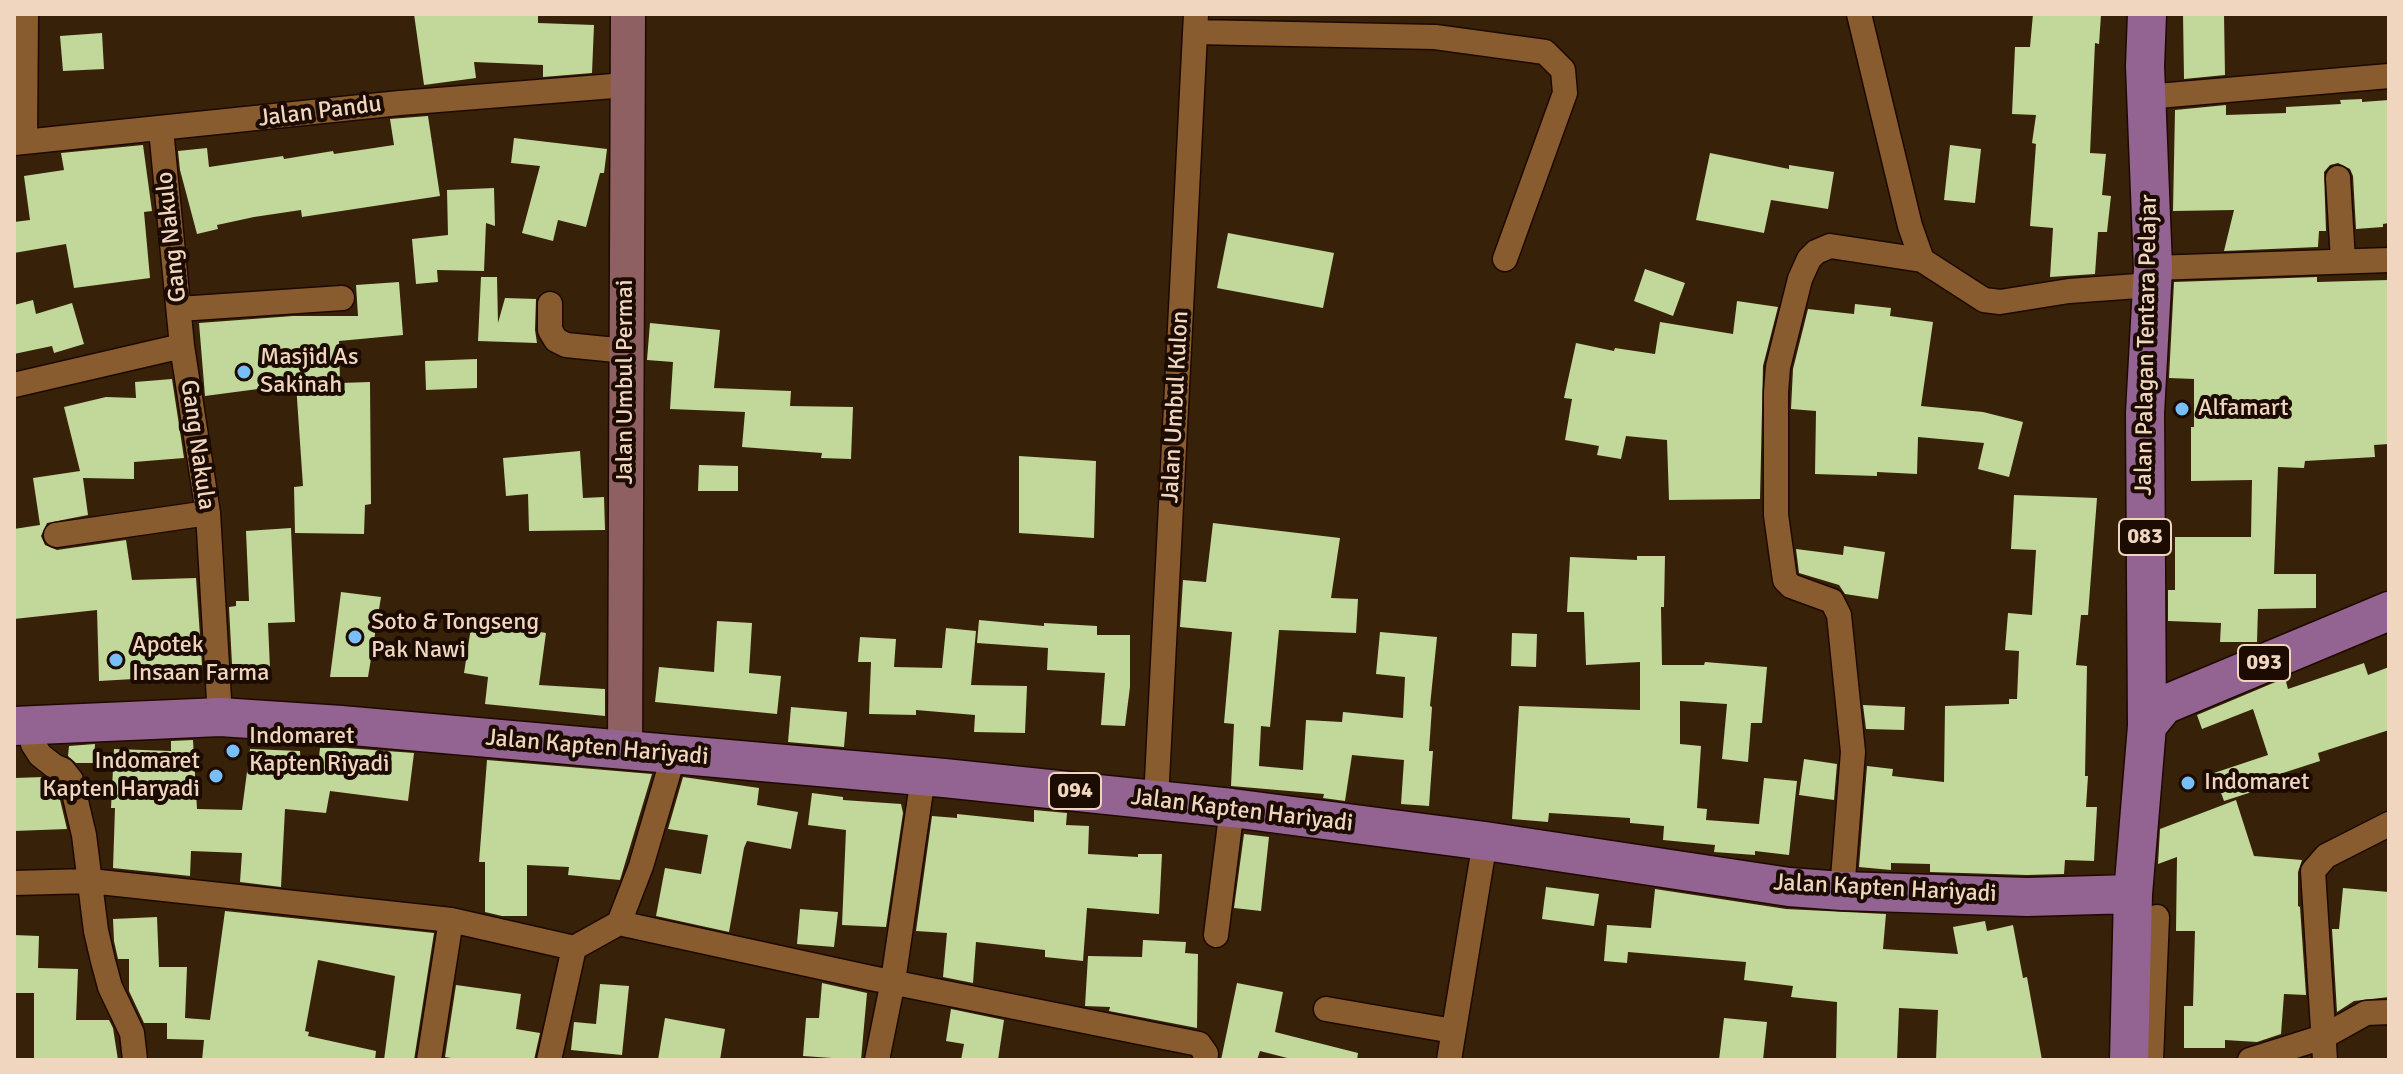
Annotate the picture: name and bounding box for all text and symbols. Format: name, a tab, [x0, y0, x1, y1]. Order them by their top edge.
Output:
street label: Jalan Pandu	[257, 90, 383, 134]
street label: Gang Nakulo	[151, 170, 193, 304]
street label: Jalan Palagan Tentara Pelajar	[2130, 194, 2164, 496]
street label: Jalan Umbul Permai	[612, 280, 640, 484]
street label: Jalan Umbul Kulon	[1157, 310, 1195, 504]
place label: Masjid As Sakinah	[260, 344, 358, 400]
marker: Masjid As Sakinah	[235, 363, 253, 381]
street label: Gang Nakula	[174, 378, 220, 512]
place label: Alfamart	[2198, 395, 2289, 423]
marker: Alfamart	[2173, 400, 2191, 418]
road number: 083	[2119, 519, 2171, 555]
place label: Soto & Tongseng Pak Nawi	[371, 609, 539, 665]
marker: Soto & Tongseng Pak Nawi	[346, 628, 364, 646]
place label: Apotek Insaan Farma	[132, 632, 269, 688]
road number: 093	[2238, 645, 2290, 681]
marker: Apotek Insaan Farma	[107, 651, 125, 669]
place label: Indomaret Kapten Riyadi	[249, 723, 390, 779]
street label: Jalan Kapten Hariyadi	[484, 724, 710, 772]
marker: Indomaret Kapten Riyadi	[224, 742, 242, 760]
place label: Indomaret Kapten Haryadi	[42, 748, 200, 804]
marker: Indomaret Kapten Haryadi	[207, 767, 225, 785]
place label: Indomaret	[2204, 769, 2309, 797]
road number: 094	[1049, 773, 1101, 809]
marker: Indomaret	[2179, 774, 2197, 792]
street label: Jalan Kapten Hariyadi	[1129, 783, 1355, 839]
street label: Jalan Kapten Hariyadi	[1773, 869, 1997, 909]

